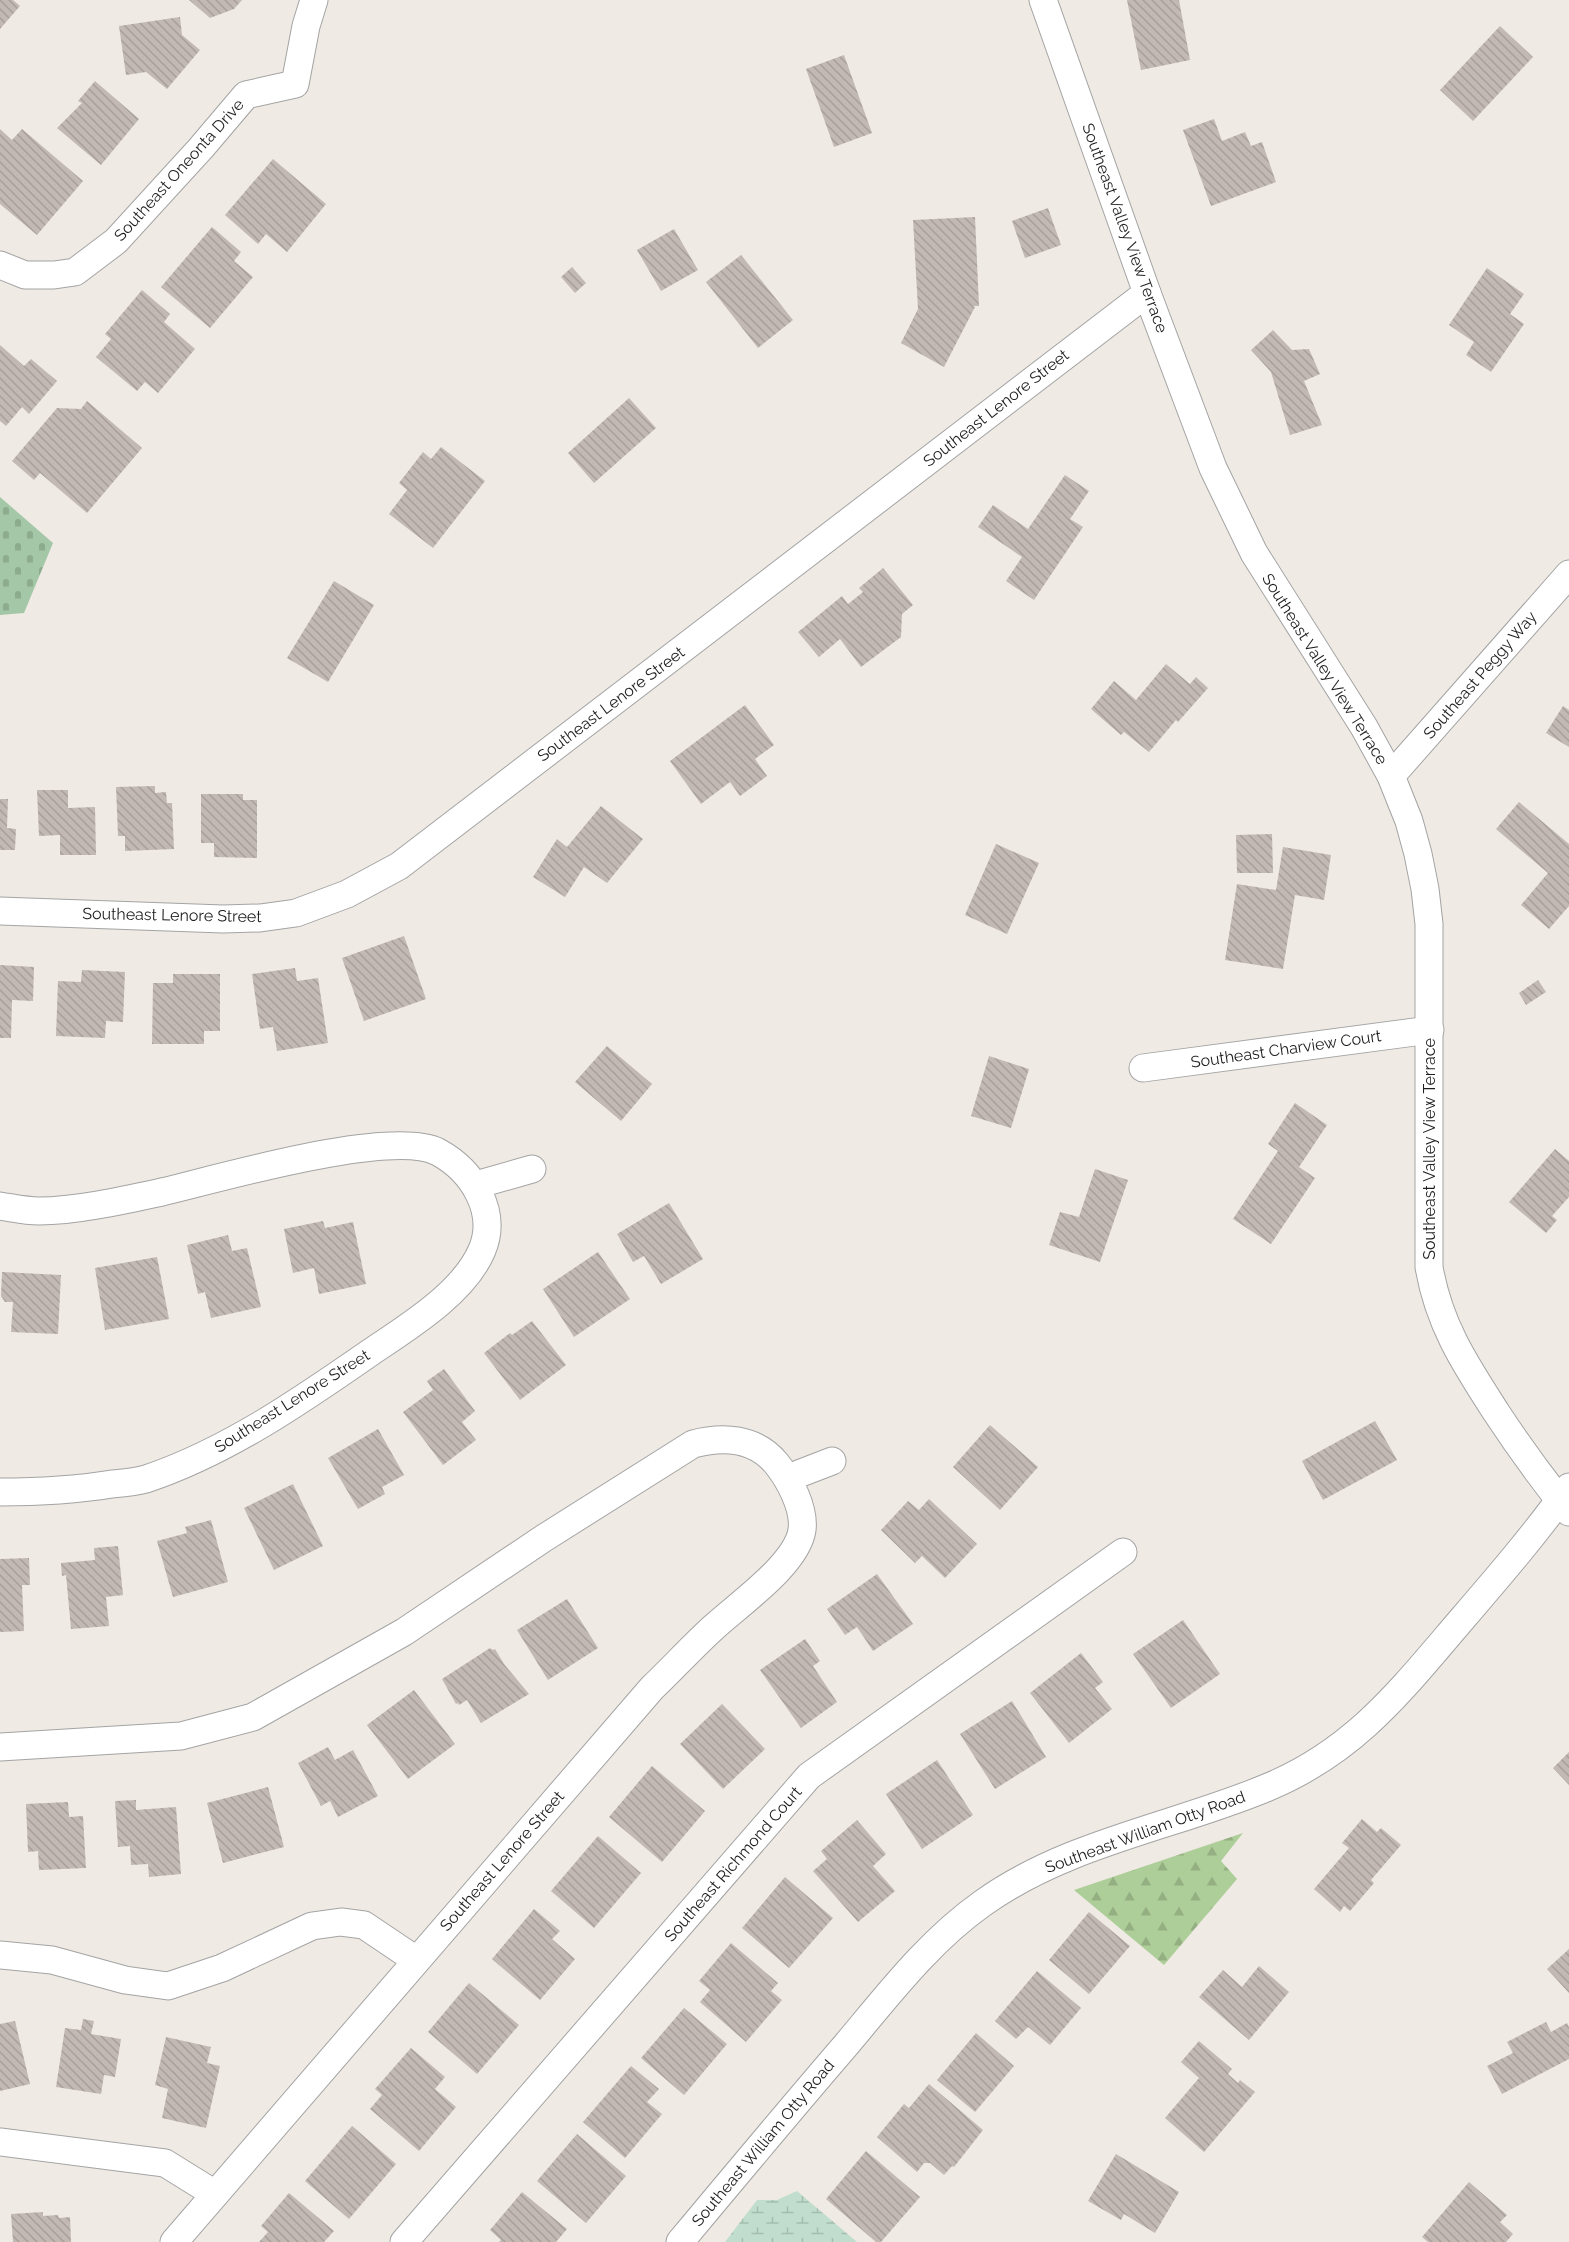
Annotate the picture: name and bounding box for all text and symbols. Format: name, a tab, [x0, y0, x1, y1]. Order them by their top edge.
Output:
street label: Southeast Oneonta Drive	[110, 95, 248, 245]
street label: Southeast Valley View Terrace	[1078, 121, 1172, 335]
street label: Southeast Lenore Street	[920, 345, 1073, 471]
street label: Southeast Valley View Terrace	[1258, 570, 1392, 768]
street label: Southeast Peggy Way	[1420, 607, 1541, 743]
street label: Southeast Lenore Street	[534, 642, 689, 766]
street label: Southeast Lenore Street	[82, 904, 262, 926]
street label: Southeast Charview Court	[1190, 1026, 1383, 1072]
street label: Southeast Valley View Terrace	[1420, 1038, 1439, 1260]
street label: Southeast Lenore Street	[211, 1345, 374, 1457]
street label: Southeast Richmond Court	[660, 1782, 806, 1945]
street label: Southeast Lenore Street	[436, 1787, 568, 1935]
street label: Southeast William Otty Road	[1042, 1787, 1248, 1877]
street label: Southeast William Otty Road	[688, 2056, 838, 2230]

